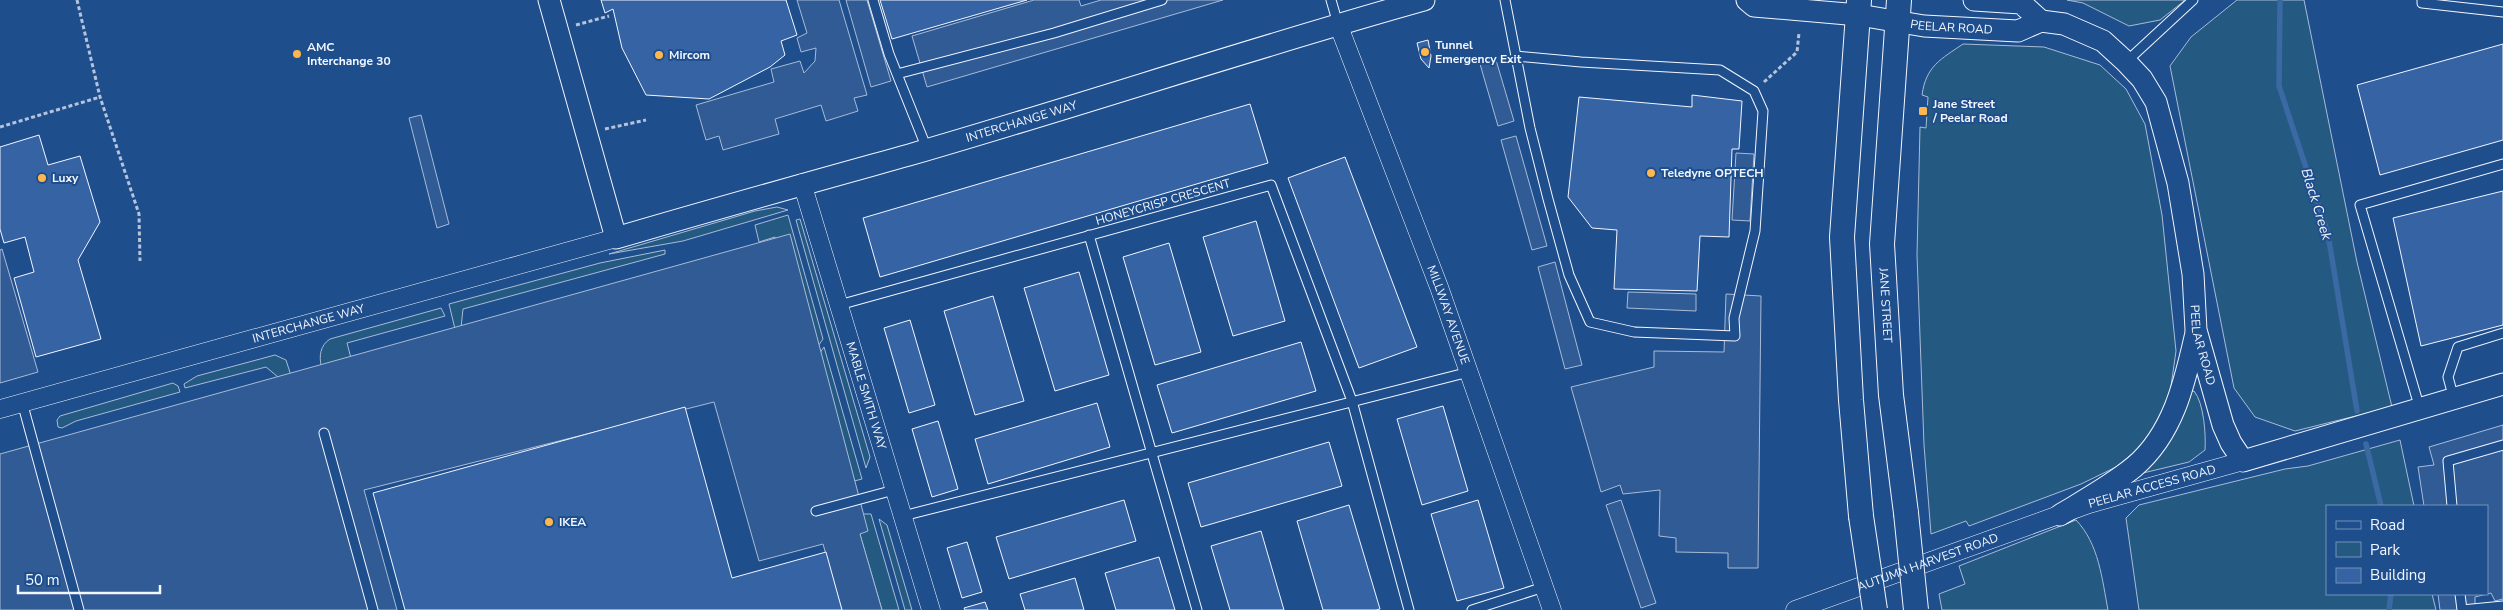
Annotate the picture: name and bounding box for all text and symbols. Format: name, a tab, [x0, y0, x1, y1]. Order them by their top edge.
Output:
street label: PEELAR ROAD	[1909, 16, 1993, 38]
place label: Tunnel Emergency Exit	[1435, 37, 1522, 67]
place label: AMC Interchange 30	[307, 39, 391, 69]
marker: Tunnel Emergency Exit	[1419, 46, 1431, 58]
place label: Mircom	[669, 47, 710, 63]
marker: AMC Interchange 30	[291, 48, 303, 60]
marker: Mircom	[653, 49, 665, 61]
place label: Jane Street / Peelar Road	[1932, 96, 2008, 126]
street label: INTERCHANGE WAY	[964, 97, 1080, 146]
marker: Jane Street / Peelar Road	[1917, 105, 1929, 117]
place label: Teledyne OPTECH	[1661, 165, 1764, 181]
water label: Black Creek	[2297, 166, 2337, 243]
marker: Teledyne OPTECH	[1645, 167, 1657, 179]
place label: Luxy	[52, 170, 79, 186]
marker: Luxy	[36, 172, 48, 184]
street label: HONEYCRISP CRESCENT	[1094, 175, 1233, 229]
street label: MILLWAY AVENUE	[1423, 263, 1473, 366]
street label: JANE STREET	[1875, 266, 1896, 344]
street label: INTERCHANGE WAY	[251, 300, 367, 347]
street label: PEELAR ROAD	[2187, 304, 2219, 387]
street label: MABLE SMITH WAY	[842, 340, 890, 452]
street label: PEELAR ACCESS ROAD	[2086, 461, 2218, 512]
legend	[2326, 505, 2488, 595]
place label: IKEA	[559, 514, 586, 530]
text: Road	[2370, 515, 2405, 535]
marker: IKEA	[543, 516, 555, 528]
street label: AUTUMN HARVEST ROAD	[1855, 529, 2000, 595]
text: Park	[2370, 540, 2400, 560]
scale bar	[18, 562, 160, 594]
text: Building	[2370, 565, 2426, 585]
text: 50 m	[25, 570, 60, 590]

